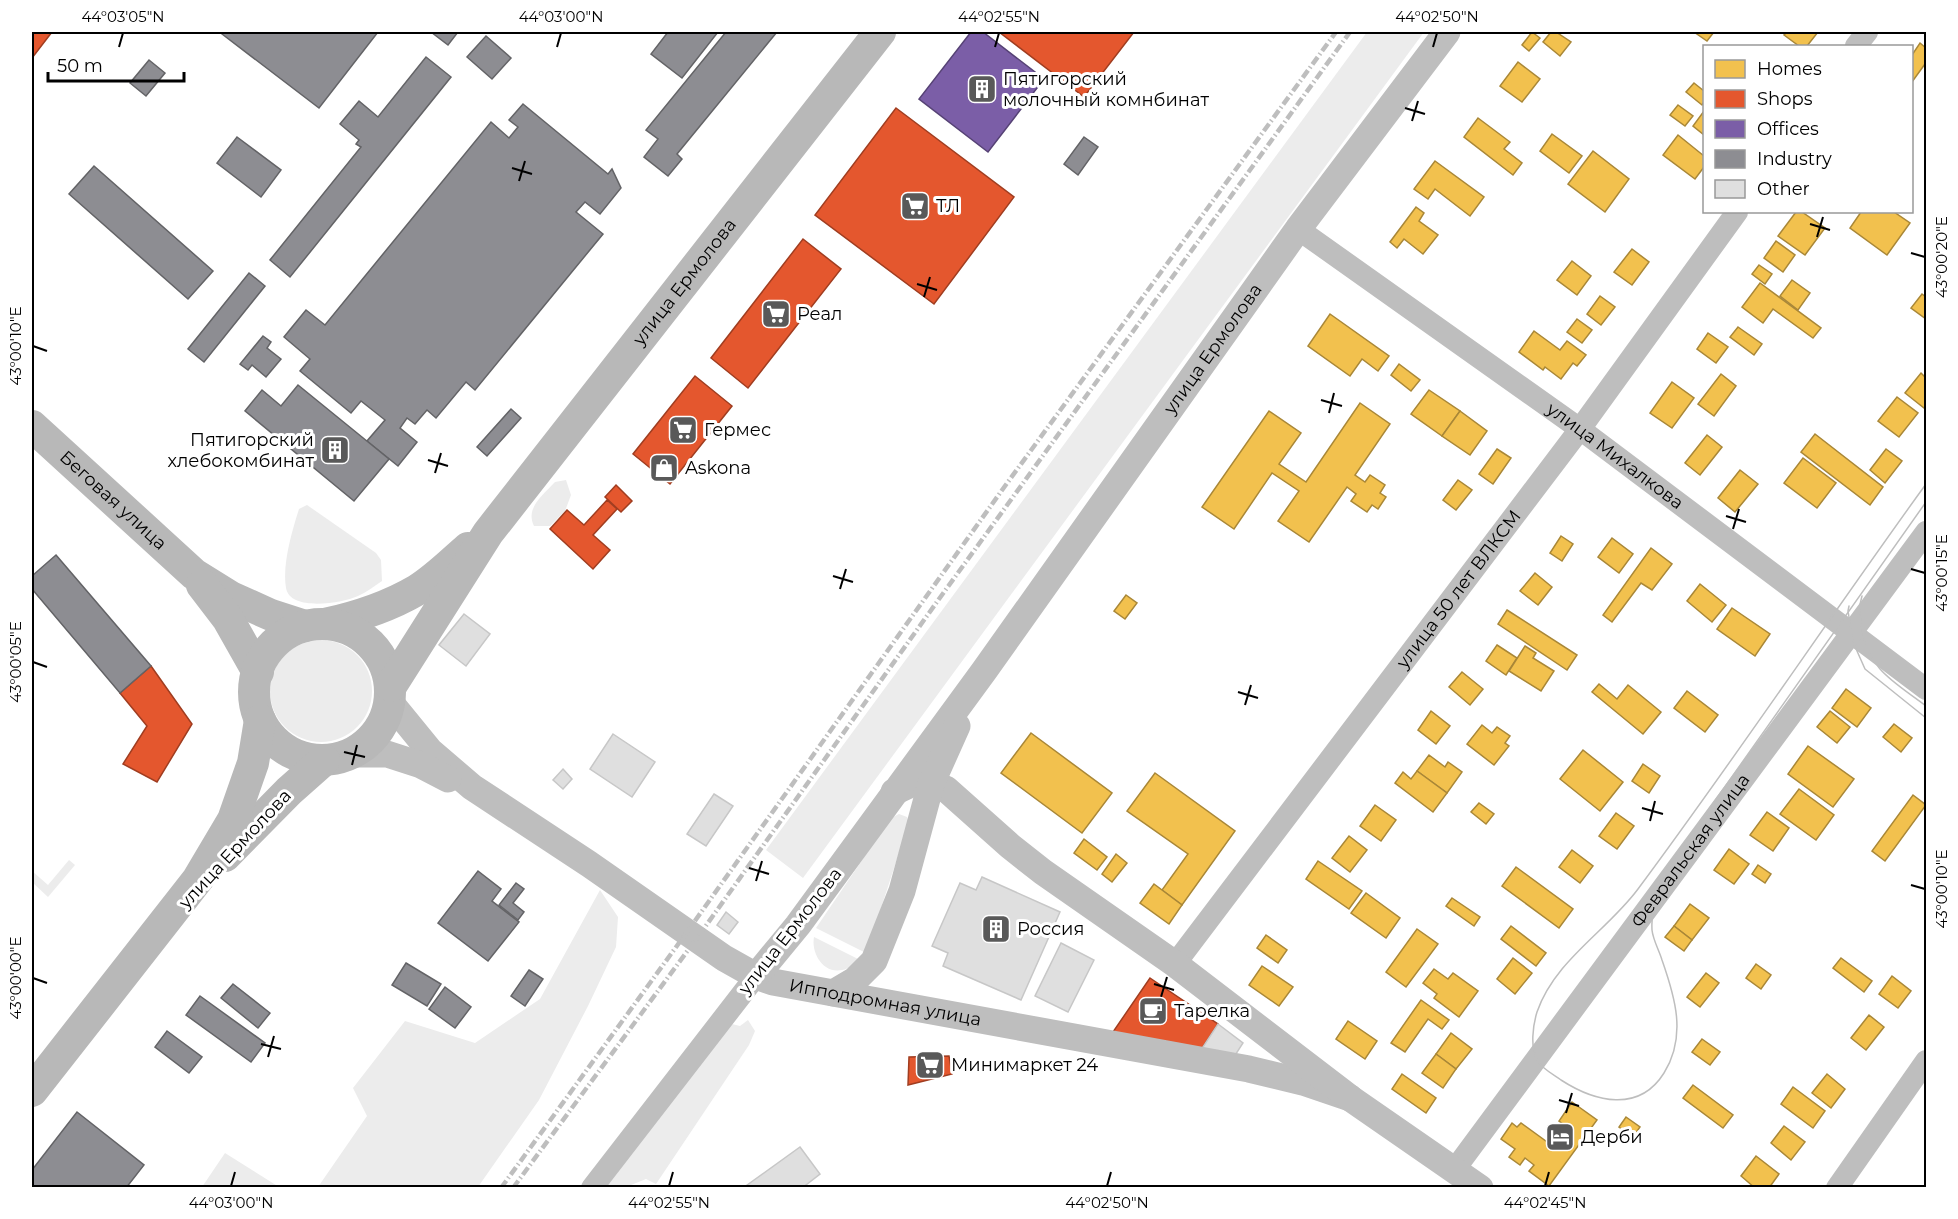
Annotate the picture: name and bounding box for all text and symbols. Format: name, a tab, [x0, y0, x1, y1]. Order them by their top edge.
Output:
text: 44°03'05"N	[81, 7, 165, 26]
text: 44°03'00"N	[519, 7, 603, 26]
text: 44°02'55"N	[958, 7, 1040, 26]
text: 44°02'50"N	[1395, 7, 1479, 26]
scale bar	[48, 45, 184, 83]
legend	[1703, 45, 1913, 213]
text: 50 m	[57, 55, 103, 77]
text: Homes	[1757, 58, 1822, 80]
place label: Пятигорский молочный комнбинат	[1003, 68, 1209, 111]
building icon: Пятигорский молочный комнбинат	[966, 73, 998, 105]
text: Shops	[1757, 88, 1813, 110]
text: Offices	[1757, 118, 1819, 140]
text: Industry	[1757, 148, 1832, 170]
text: Other	[1757, 178, 1810, 200]
supermarket icon: ТЛ	[899, 190, 931, 222]
place label: ТЛ	[936, 195, 960, 217]
street label: улица Ермолова	[627, 214, 741, 351]
text: 43°00'20"E	[1932, 216, 1951, 298]
street label: улица Ермолова	[1158, 279, 1267, 419]
supermarket icon: Реал	[760, 298, 792, 330]
place label: Реал	[797, 303, 842, 325]
text: 43°00'10"E	[6, 306, 25, 386]
street label: улица Михалкова	[1542, 397, 1688, 514]
supermarket icon: Гермес	[667, 414, 699, 446]
place label: Гермес	[704, 419, 771, 441]
place label: Пятигорский хлебокомбинат	[168, 429, 314, 472]
building icon: Пятигорский хлебокомбинат	[319, 434, 351, 466]
street label: Беговая улица	[55, 446, 171, 555]
shop icon: Askona	[648, 452, 680, 484]
place label: Askona	[685, 457, 751, 479]
street label: улица 50 лет ВЛКСМ	[1391, 506, 1526, 674]
text: 43°00'15"E	[1932, 534, 1951, 612]
text: 43°00'05"E	[6, 621, 25, 703]
street label: Февральская улица	[1626, 769, 1754, 932]
street label: улица Ермолова	[173, 785, 296, 914]
text: 43°00'10"E	[1932, 849, 1951, 929]
street label: улица Ермолова	[733, 863, 846, 1000]
building icon: Россия	[980, 913, 1012, 945]
place label: Россия	[1017, 918, 1084, 940]
text: 43°00'00"E	[6, 937, 25, 1019]
street label: Ипподромная улица	[787, 974, 983, 1031]
cafe icon: Тарелка	[1137, 995, 1169, 1027]
place label: Тарелка	[1174, 1000, 1250, 1022]
supermarket icon: Минимаркет 24	[914, 1049, 946, 1081]
place label: Минимаркет 24	[951, 1054, 1098, 1076]
hotel icon: Дерби	[1544, 1121, 1576, 1153]
place label: Дерби	[1581, 1126, 1643, 1148]
text: 44°03'00"N	[189, 1193, 273, 1212]
text: 44°02'55"N	[628, 1193, 710, 1212]
text: 44°02'50"N	[1065, 1193, 1149, 1212]
text: 44°02'45"N	[1504, 1193, 1586, 1212]

